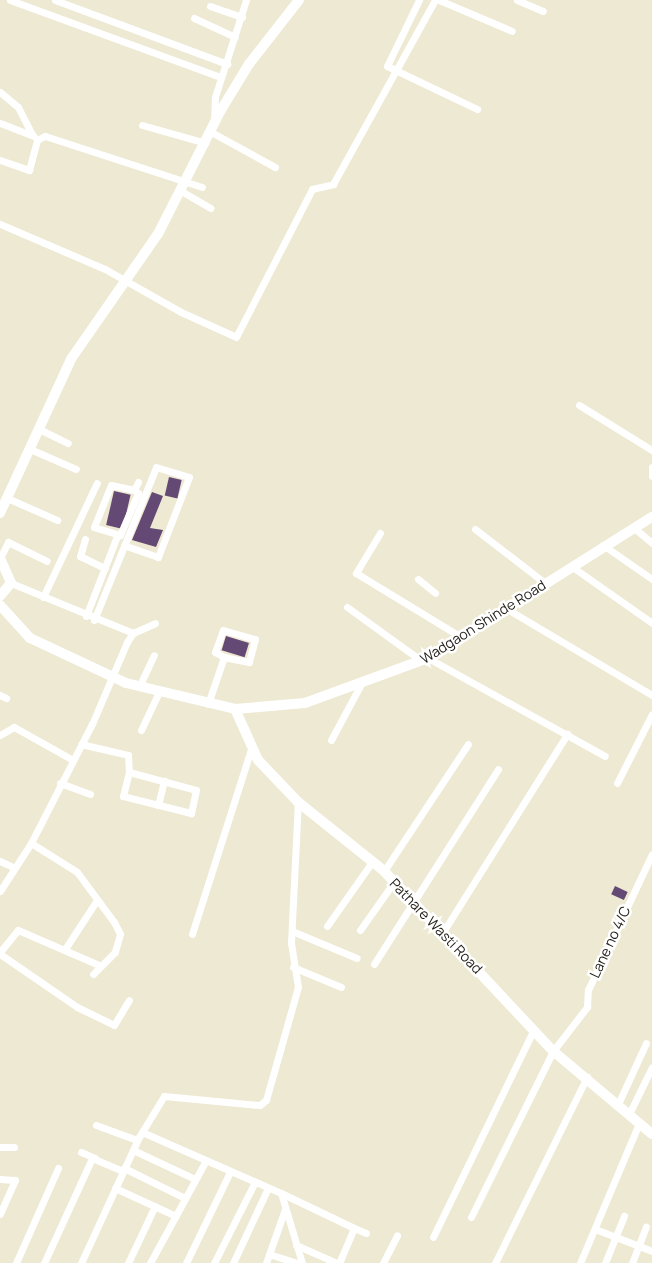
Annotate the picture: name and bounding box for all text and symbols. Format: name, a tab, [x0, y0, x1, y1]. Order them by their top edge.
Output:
street label: Wadgaon Shinde Road	[417, 576, 549, 668]
street label: Pathare Wasti Road	[386, 875, 486, 977]
street label: Lane no 4/C	[586, 903, 634, 981]

